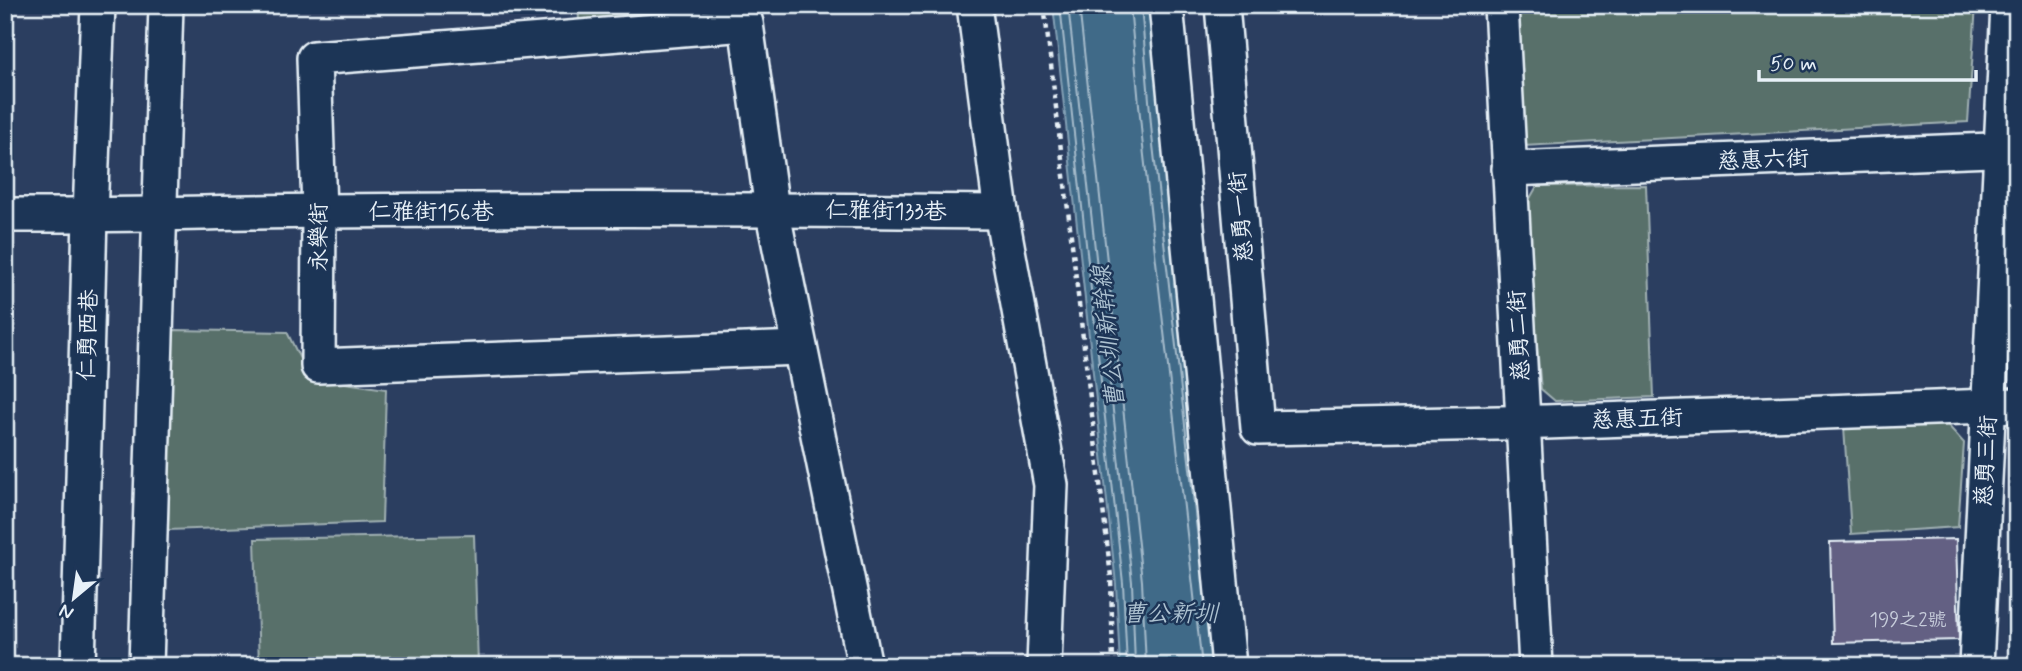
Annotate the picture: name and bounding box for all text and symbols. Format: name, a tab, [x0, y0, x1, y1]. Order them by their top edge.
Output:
scale bar	[1759, 38, 1976, 82]
text: 50 m	[1770, 50, 1817, 78]
street label: 慈惠六街	[1717, 144, 1810, 178]
street label: 慈勇一街	[1223, 170, 1261, 264]
street label: 仁雅街133巷	[825, 196, 948, 228]
street label: 仁雅街156巷	[368, 198, 495, 228]
street label: 永樂街	[305, 203, 335, 272]
water label: 曹公圳新幹線	[1086, 262, 1132, 410]
street label: 仁勇西巷	[72, 288, 106, 382]
street label: 慈勇二街	[1503, 289, 1537, 383]
street label: 慈惠五街	[1591, 403, 1684, 437]
street label: 慈勇三街	[1970, 414, 2004, 508]
north arrow	[38, 562, 108, 632]
text: N	[55, 598, 78, 626]
water label: 曹公新圳	[1122, 599, 1221, 630]
house number: 199之2號	[1869, 608, 1947, 633]

